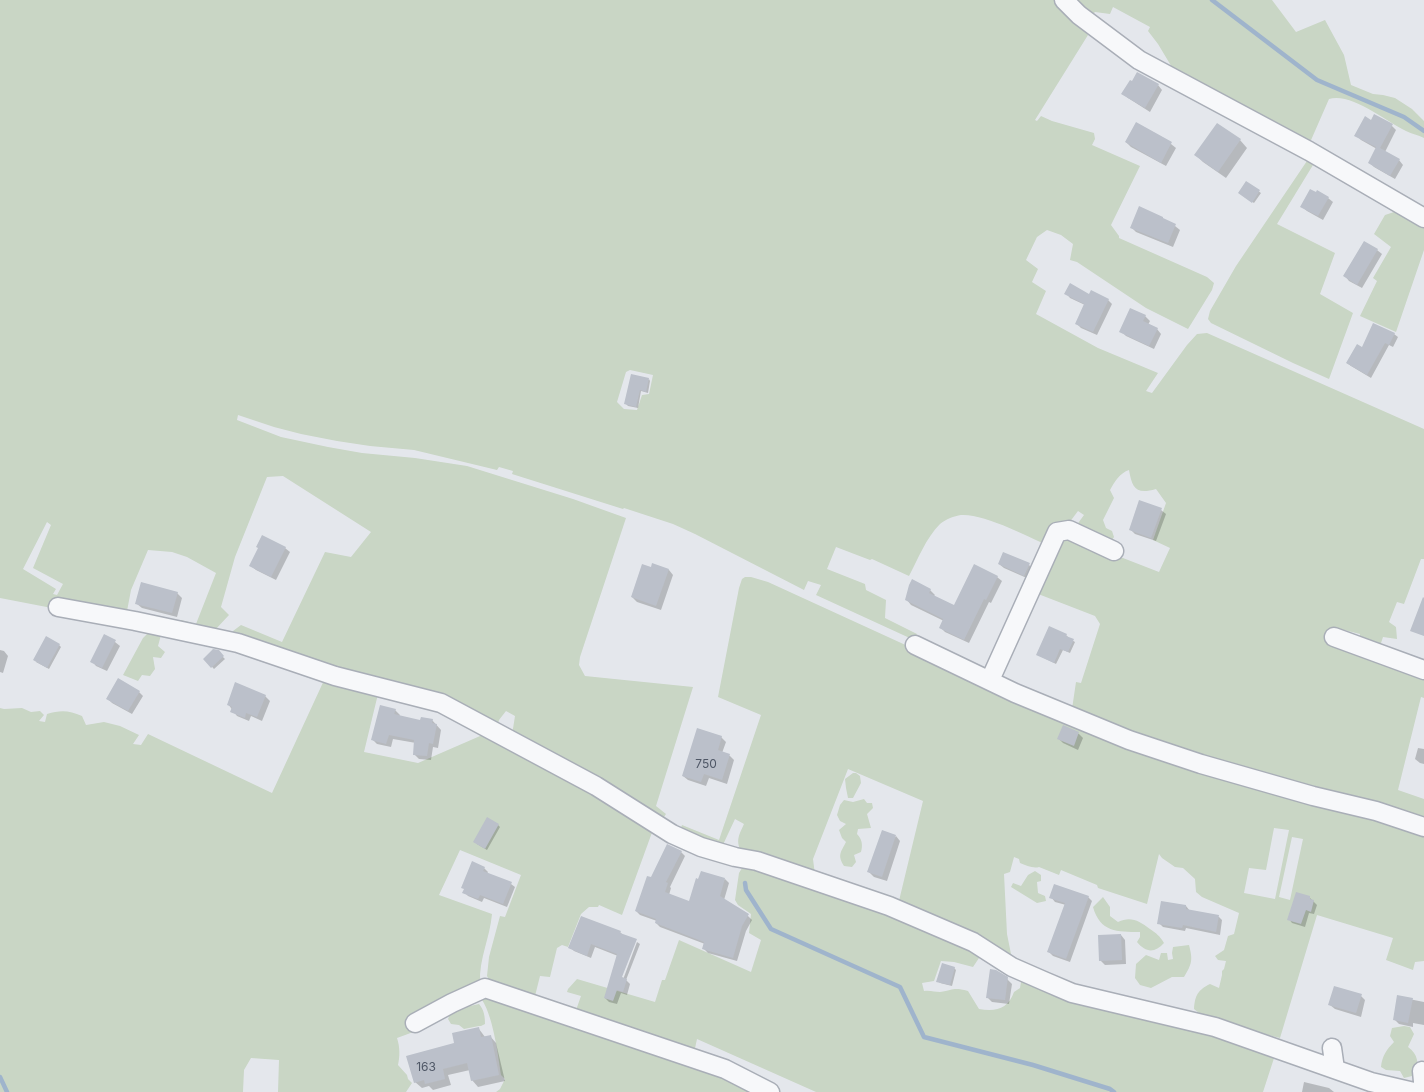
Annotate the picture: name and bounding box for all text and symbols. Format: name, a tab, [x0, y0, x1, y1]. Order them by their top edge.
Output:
house number: 750	[695, 757, 717, 771]
house number: 163	[416, 1060, 436, 1074]

